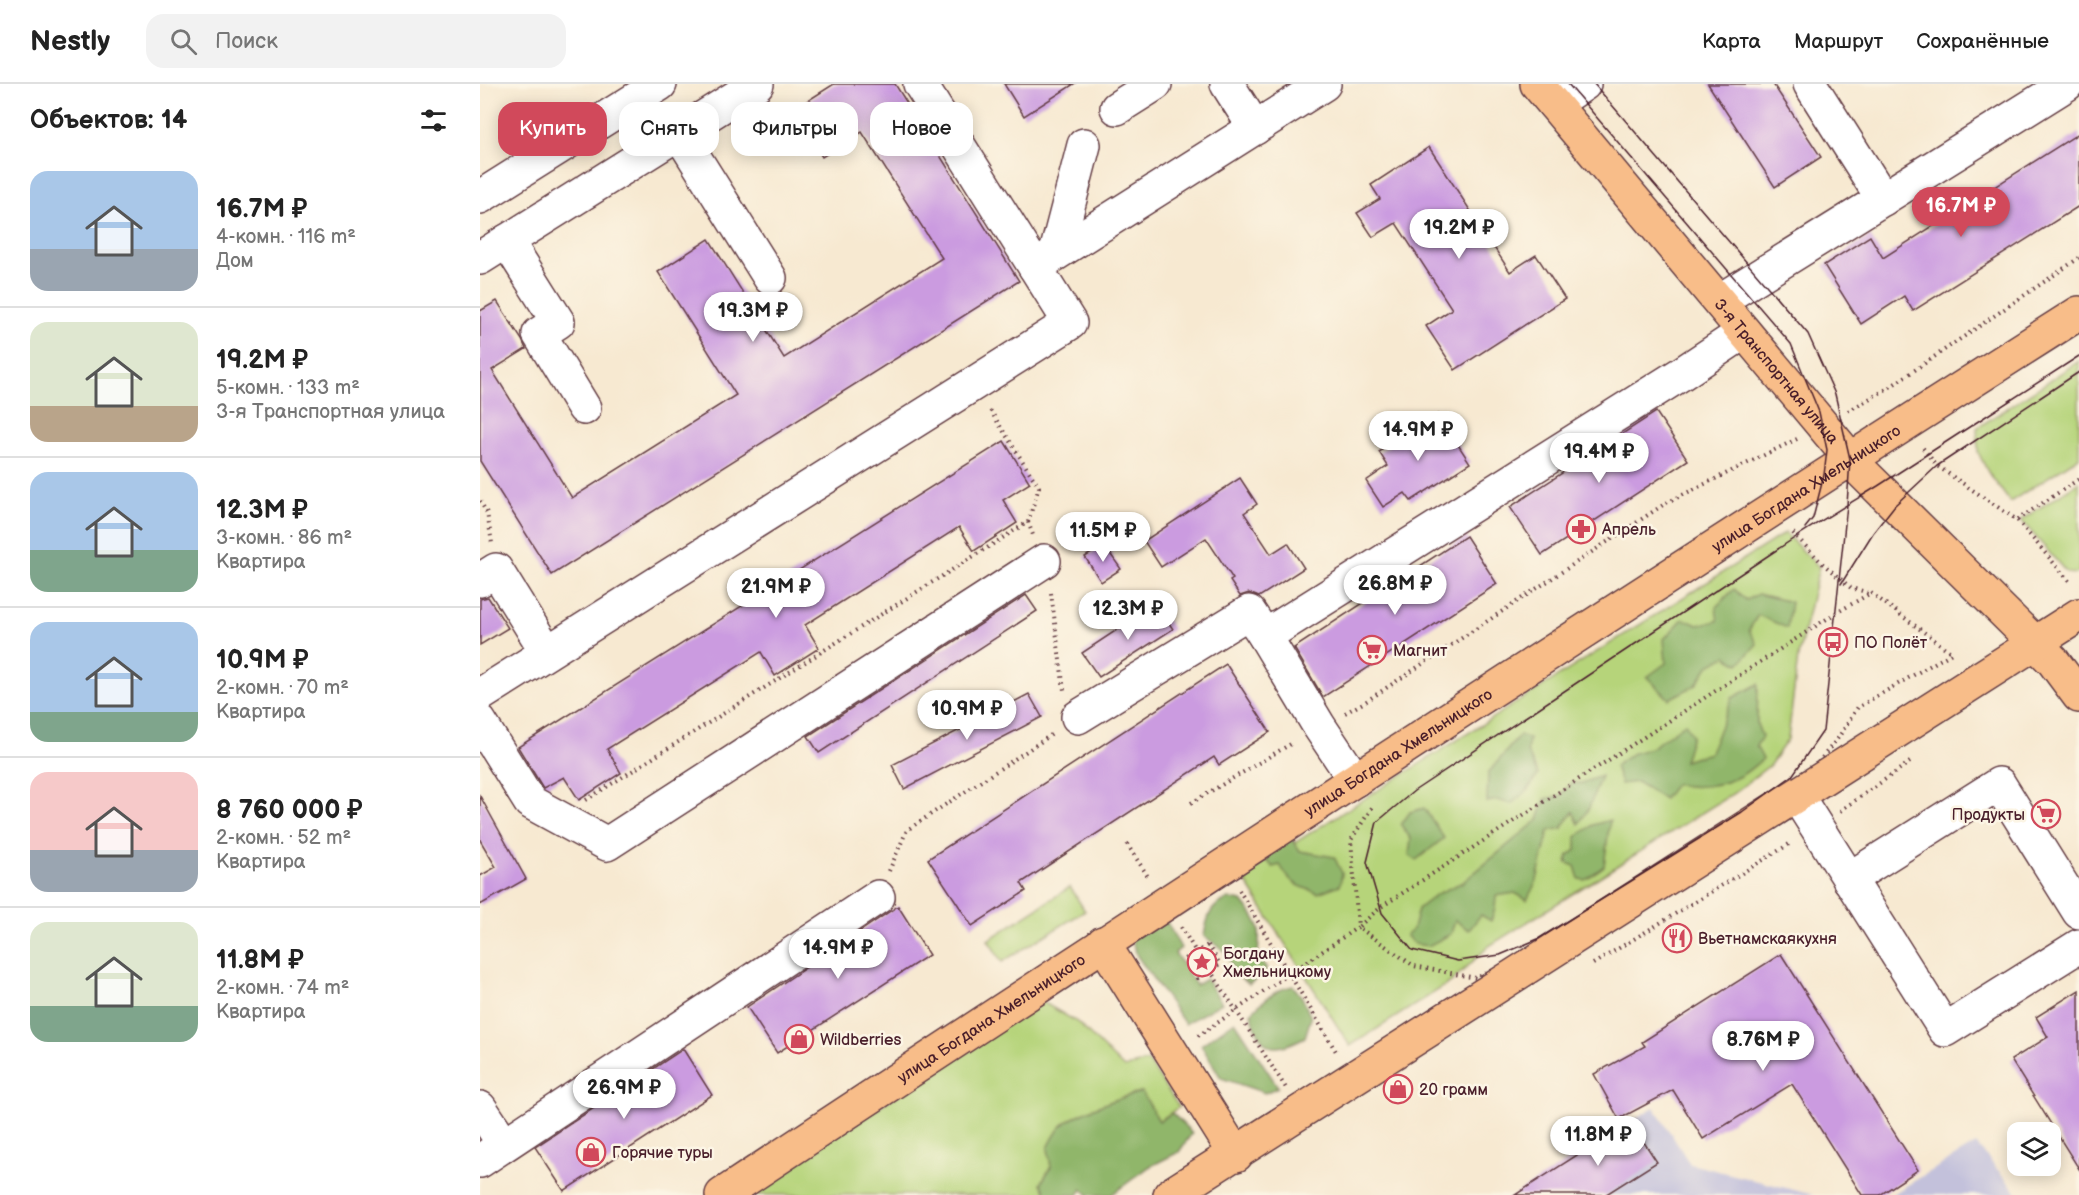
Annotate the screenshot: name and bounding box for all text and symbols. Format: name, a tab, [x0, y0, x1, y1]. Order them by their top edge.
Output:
search box	[146, 14, 566, 68]
text: Nestly	[30, 25, 110, 58]
icon: search	[167, 25, 200, 58]
text: Поиск	[215, 28, 278, 55]
text: Карта	[1702, 29, 1761, 54]
text: Маршрут	[1794, 29, 1883, 54]
text: Сохранённые	[1916, 29, 2049, 54]
chip: Купить	[498, 102, 607, 156]
chip: Снять	[619, 102, 719, 156]
chip: Фильтры	[731, 102, 858, 156]
chip: Новое	[870, 102, 973, 156]
icon: filters	[417, 104, 450, 137]
text: Объектов: 14	[30, 105, 187, 136]
pin: 16.7M ₽	[1906, 187, 2016, 238]
text: 16.7M ₽	[216, 194, 307, 225]
text: 16.7M ₽	[1926, 194, 1996, 218]
icon: home	[78, 195, 150, 267]
pin: 19.2M ₽	[1404, 209, 1514, 260]
text: 19.2M ₽	[1424, 216, 1494, 240]
text: 4-комн. · 116 m²	[216, 225, 356, 249]
text: Дом	[216, 249, 254, 273]
pin: 19.3M ₽	[698, 292, 808, 343]
street label: 3-я Транспортная улица	[1710, 295, 1842, 449]
text: 19.3M ₽	[718, 299, 788, 323]
text: 19.2M ₽	[216, 345, 308, 376]
icon: home	[78, 346, 150, 418]
text: 5-комн. · 133 m²	[216, 376, 360, 400]
text: 3-я Транспортная улица	[216, 400, 445, 424]
pin: 14.9M ₽	[1363, 411, 1473, 462]
text: 14.9M ₽	[1383, 418, 1453, 442]
street label: улица Богдана Хмельницкого	[1709, 422, 1905, 557]
pin: 19.4M ₽	[1544, 433, 1654, 484]
text: 19.4M ₽	[1564, 440, 1634, 464]
text: 12.3M ₽	[216, 495, 308, 526]
icon: home	[78, 496, 150, 568]
pin: 11.5M ₽	[1048, 512, 1158, 563]
pharmacy icon: Апрель	[1565, 513, 1597, 545]
text: 11.5M ₽	[1069, 519, 1137, 543]
place label: Апрель	[1601, 521, 1656, 540]
text: 3-комн. · 86 m²	[216, 526, 352, 550]
text: Квартира	[216, 550, 306, 574]
pin: 26.8M ₽	[1340, 565, 1450, 616]
pin: 21.9M ₽	[721, 568, 831, 619]
text: 26.8M ₽	[1358, 572, 1432, 596]
text: 21.9M ₽	[741, 575, 811, 599]
pin: 12.3M ₽	[1073, 590, 1183, 641]
text: 12.3M ₽	[1093, 597, 1163, 621]
bus stop icon: ПО Полёт	[1817, 626, 1849, 658]
supermarket icon: Магнит	[1356, 634, 1388, 666]
place label: ПО Полёт	[1854, 634, 1928, 653]
place label: Магнит	[1393, 642, 1448, 661]
text: 10.9M ₽	[216, 645, 309, 676]
icon: home	[78, 646, 150, 718]
text: 2-комн. · 70 m²	[216, 676, 349, 700]
street label: улица Богдана Хмельницкого	[1301, 685, 1496, 821]
pin: 10.9M ₽	[912, 690, 1022, 741]
text: 10.9M ₽	[931, 697, 1003, 721]
text: Квартира	[216, 700, 306, 724]
text: 8 760 000 ₽	[216, 795, 363, 826]
icon: home	[78, 796, 150, 868]
supermarket icon: Продукты	[2030, 798, 2062, 830]
place label: Продукты	[1952, 806, 2025, 825]
text: 2-комн. · 52 m²	[216, 826, 351, 850]
text: Квартира	[216, 850, 306, 874]
restaurant icon: Вьетнамскаякухня	[1661, 922, 1693, 954]
pin: 14.9M ₽	[783, 929, 893, 980]
place label: Вьетнамскаякухня	[1698, 930, 1837, 949]
text: 14.9M ₽	[803, 936, 873, 960]
text: 11.8M ₽	[216, 945, 304, 976]
place label: Богдану Хмельницкому	[1223, 945, 1332, 982]
icon: home	[78, 946, 150, 1018]
place icon: Богдану Хмельницкому	[1186, 946, 1218, 978]
street label: улица Богдана Хмельницкого	[894, 951, 1089, 1088]
text: 2-комн. · 74 m²	[216, 976, 349, 1000]
text: Квартира	[216, 1000, 306, 1024]
pin: 8.76M ₽	[1708, 1021, 1818, 1072]
shop icon: Wildberries	[783, 1023, 815, 1055]
text: 8.76M ₽	[1726, 1028, 1800, 1052]
place label: Wildberries	[820, 1031, 901, 1050]
pin: 26.9M ₽	[569, 1069, 679, 1120]
shop icon: 20 грамм	[1382, 1073, 1414, 1105]
text: 26.9M ₽	[587, 1076, 661, 1100]
place label: 20 грамм	[1419, 1081, 1488, 1100]
pin: 11.8M ₽	[1543, 1116, 1653, 1167]
map controls	[2007, 1122, 2061, 1176]
button: layers	[2007, 1122, 2061, 1176]
text: 11.8M ₽	[1564, 1123, 1632, 1147]
shop icon: Горячие туры	[575, 1136, 607, 1168]
place label: Горячие туры	[612, 1144, 713, 1163]

